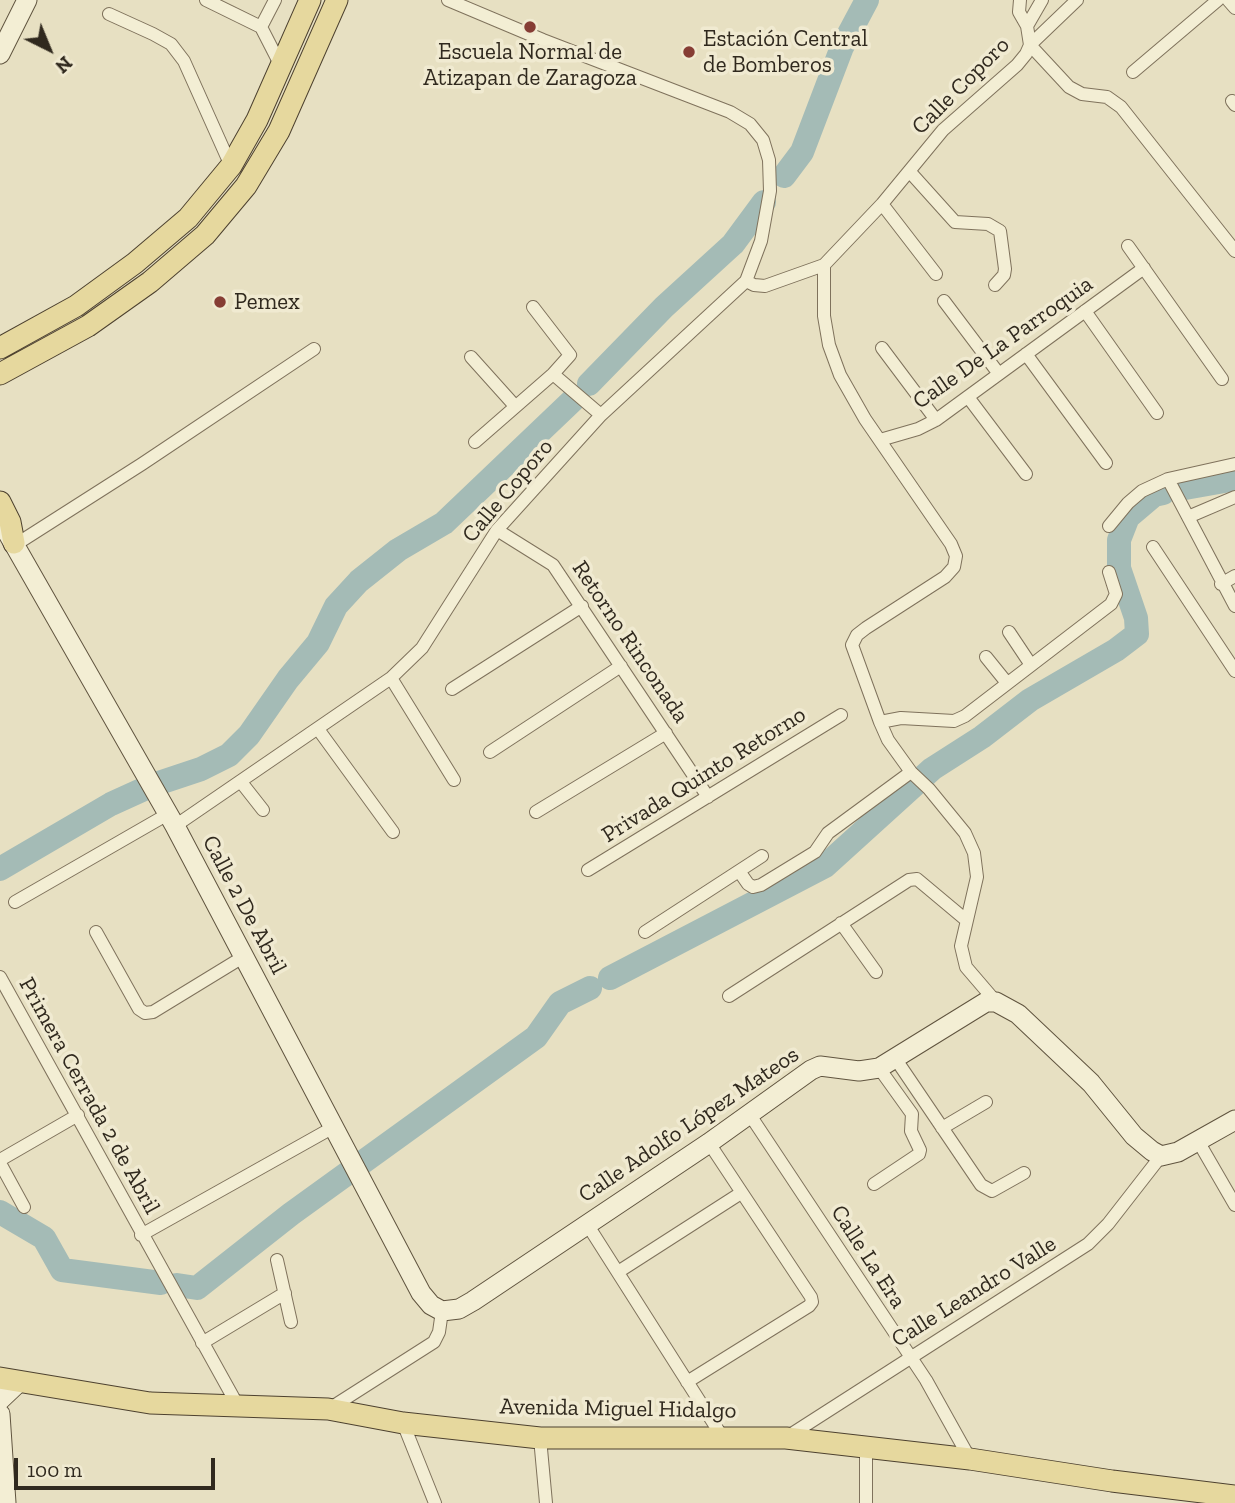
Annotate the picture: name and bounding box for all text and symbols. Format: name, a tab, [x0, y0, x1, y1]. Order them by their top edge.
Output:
north arrow	[14, 14, 84, 84]
marker: Escuela Normal de Atizapan de Zaragoza	[522, 19, 538, 35]
place label: Estación Central de Bomberos	[703, 25, 868, 79]
street label: Calle Coporo	[906, 31, 1016, 141]
place label: Escuela Normal de Atizapan de Zaragoza	[423, 38, 637, 92]
marker: Estación Central de Bomberos	[681, 44, 697, 60]
text: N	[51, 51, 77, 78]
street label: Calle De La Parroquia	[908, 271, 1098, 415]
place label: Pemex	[234, 288, 300, 316]
marker: Pemex	[212, 294, 228, 310]
street label: Calle Coporo	[457, 434, 559, 548]
street label: Retorno Rinconada	[566, 556, 694, 728]
street label: Privada Quinto Retorno	[597, 701, 811, 849]
street label: Calle 2 De Abril	[196, 831, 292, 979]
street label: Primera Cerrada 2 de Abril	[12, 973, 166, 1219]
street label: Calle Adolfo López Mateos	[574, 1041, 804, 1209]
street label: Calle La Era	[824, 1200, 912, 1314]
street label: Calle Leandro Valle	[887, 1230, 1061, 1354]
street label: Avenida Miguel Hidalgo	[499, 1393, 737, 1425]
scale bar	[18, 1444, 219, 1488]
text: 100 m	[27, 1457, 82, 1482]

